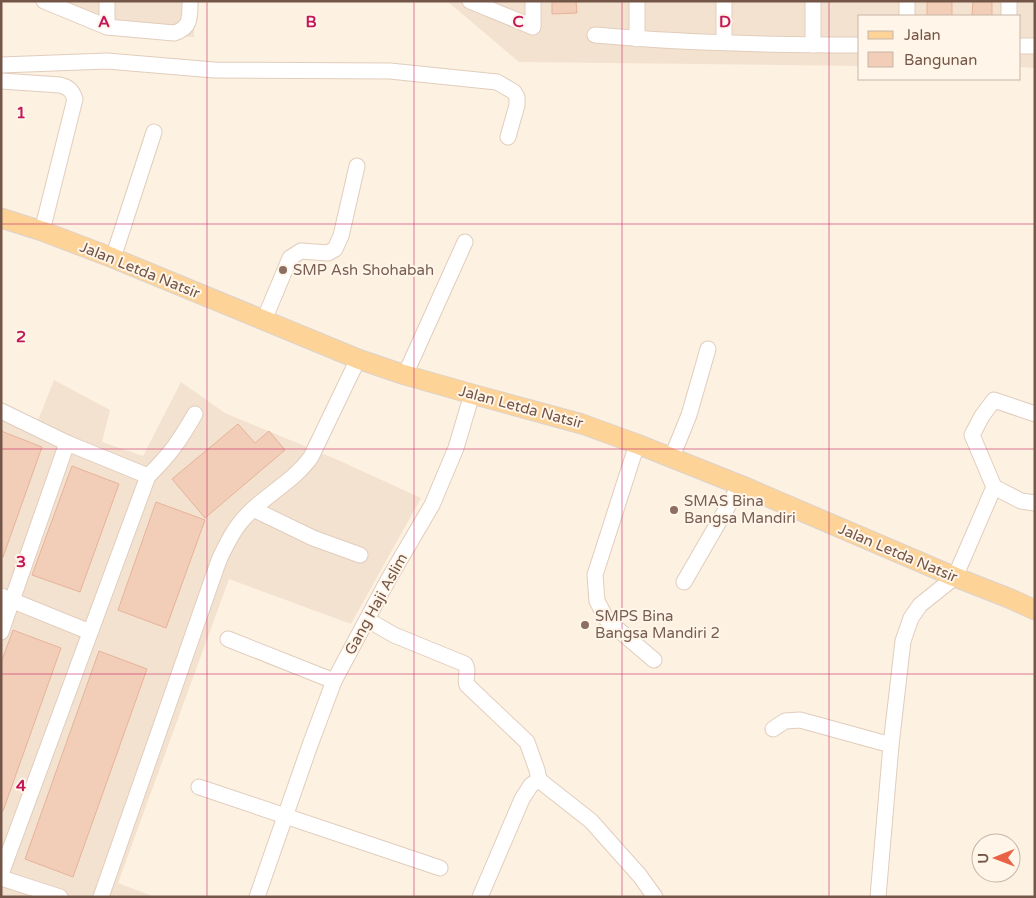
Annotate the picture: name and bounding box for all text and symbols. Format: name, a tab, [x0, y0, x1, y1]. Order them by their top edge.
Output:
text: A	[98, 12, 110, 32]
text: B	[305, 12, 317, 32]
text: C	[512, 12, 524, 32]
text: D	[719, 12, 731, 32]
legend	[858, 15, 1021, 80]
text: Jalan	[904, 26, 941, 44]
text: Bangunan	[904, 51, 977, 69]
text: 1	[16, 103, 26, 123]
street label: Jalan Letda Natsir	[77, 238, 203, 302]
place label: SMP Ash Shohabah	[293, 261, 434, 279]
marker: SMP Ash Shohabah	[277, 264, 289, 276]
text: 2	[16, 327, 26, 347]
street label: Jalan Letda Natsir	[457, 382, 585, 432]
place label: SMAS Bina Bangsa Mandiri	[684, 492, 796, 527]
marker: SMAS Bina Bangsa Mandiri	[668, 504, 680, 516]
street label: Jalan Letda Natsir	[836, 520, 961, 586]
street label: Gang Haji Aslim	[341, 550, 411, 658]
text: 3	[16, 552, 26, 572]
place label: SMPS Bina Bangsa Mandiri 2	[595, 607, 720, 642]
marker: SMPS Bina Bangsa Mandiri 2	[579, 619, 591, 631]
text: 4	[16, 776, 26, 796]
north arrow	[971, 833, 1021, 883]
text: U	[975, 853, 992, 864]

